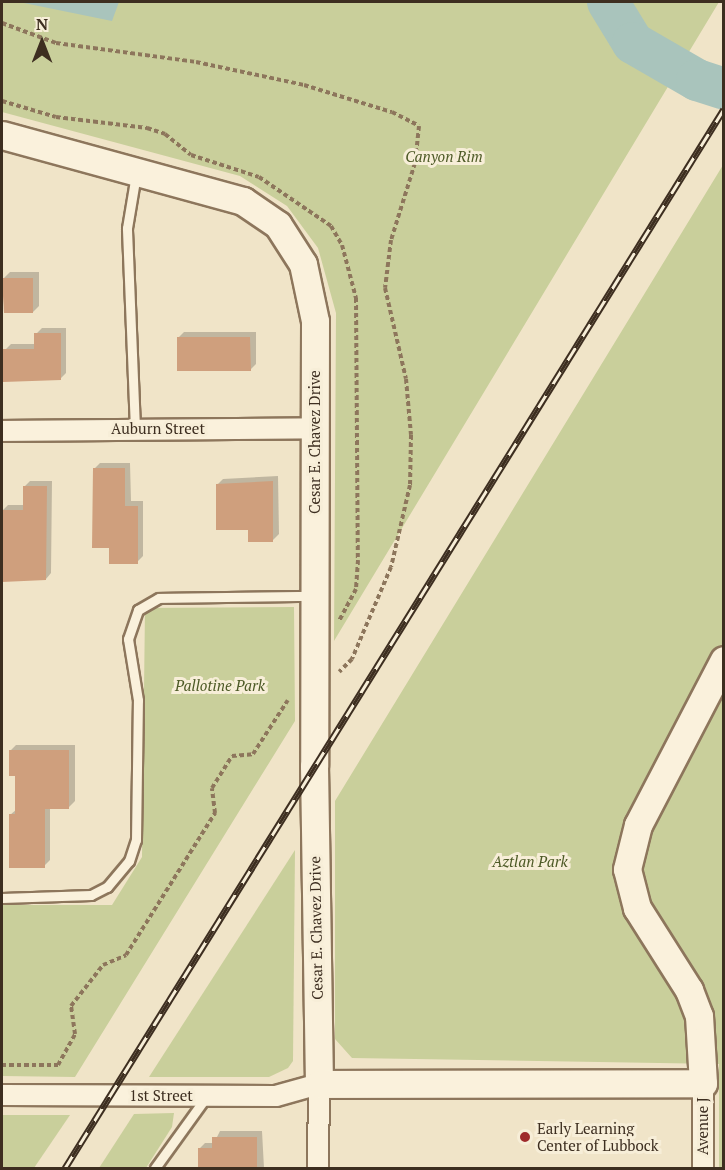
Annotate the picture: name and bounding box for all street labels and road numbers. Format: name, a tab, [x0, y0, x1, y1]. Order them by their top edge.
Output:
street label: Cesar E. Chavez Drive	[306, 370, 324, 514]
street label: Auburn Street	[111, 420, 205, 438]
street label: Cesar E. Chavez Drive	[306, 856, 326, 1000]
street label: 1st Street	[129, 1087, 193, 1105]
street label: Avenue J	[694, 1097, 712, 1155]

